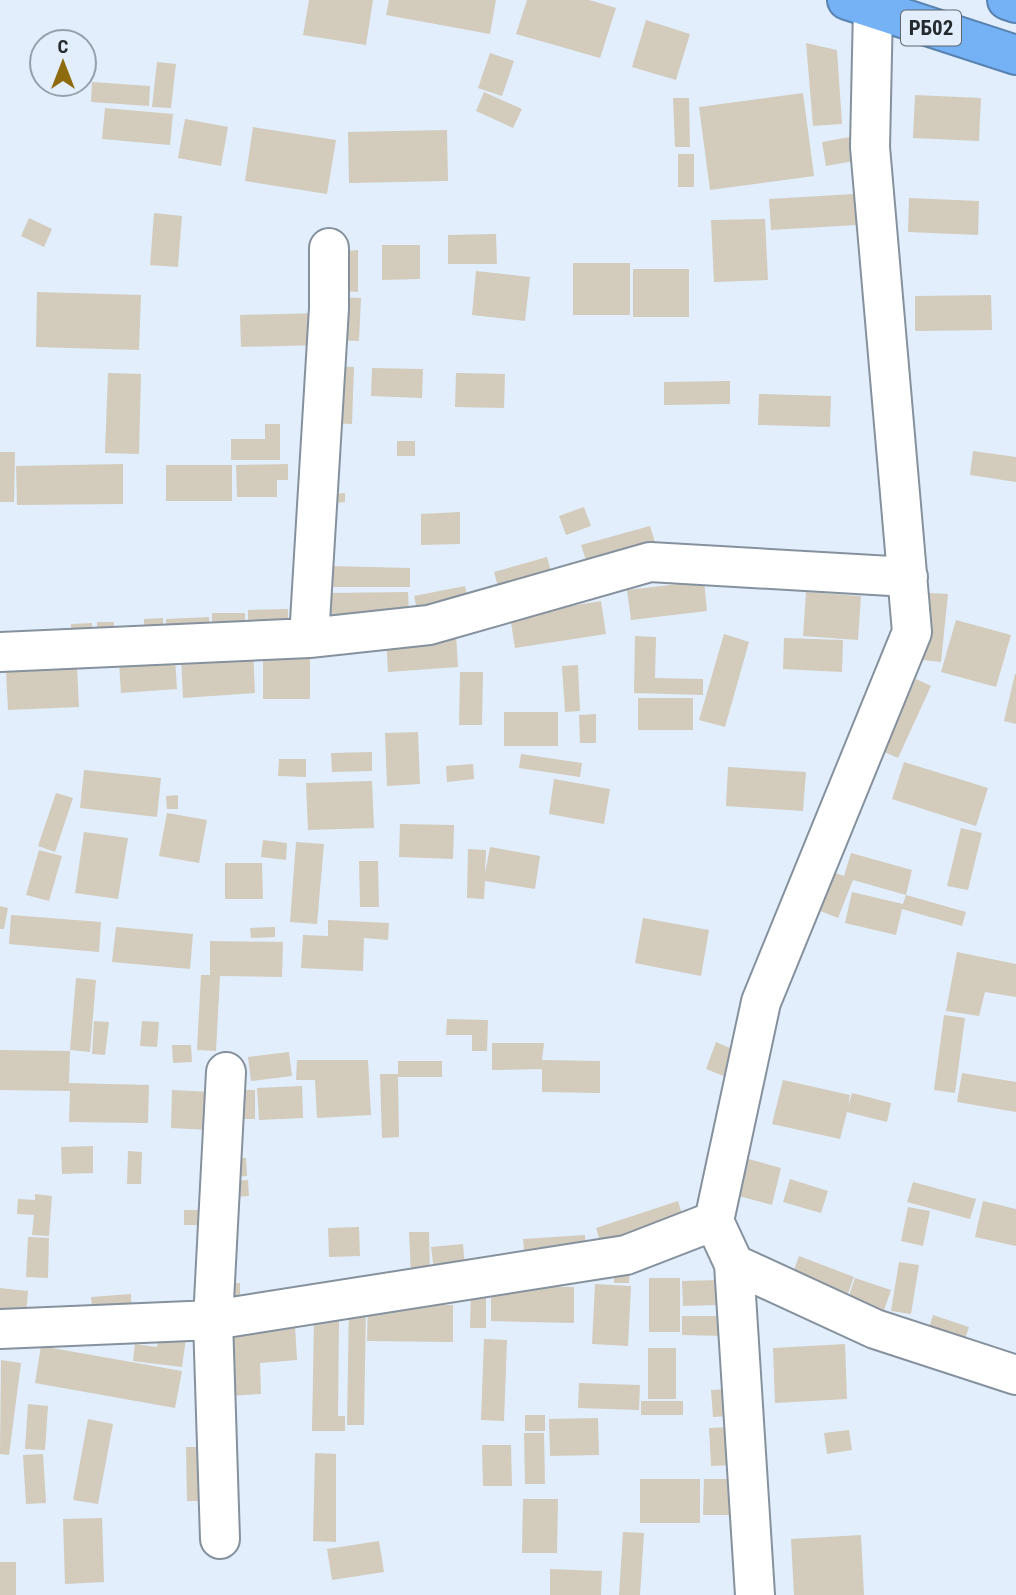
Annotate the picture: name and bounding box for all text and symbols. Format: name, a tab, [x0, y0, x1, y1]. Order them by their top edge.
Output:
road number: РБ02	[901, 10, 961, 46]
north arrow	[28, 28, 98, 98]
text: С	[58, 35, 69, 58]

